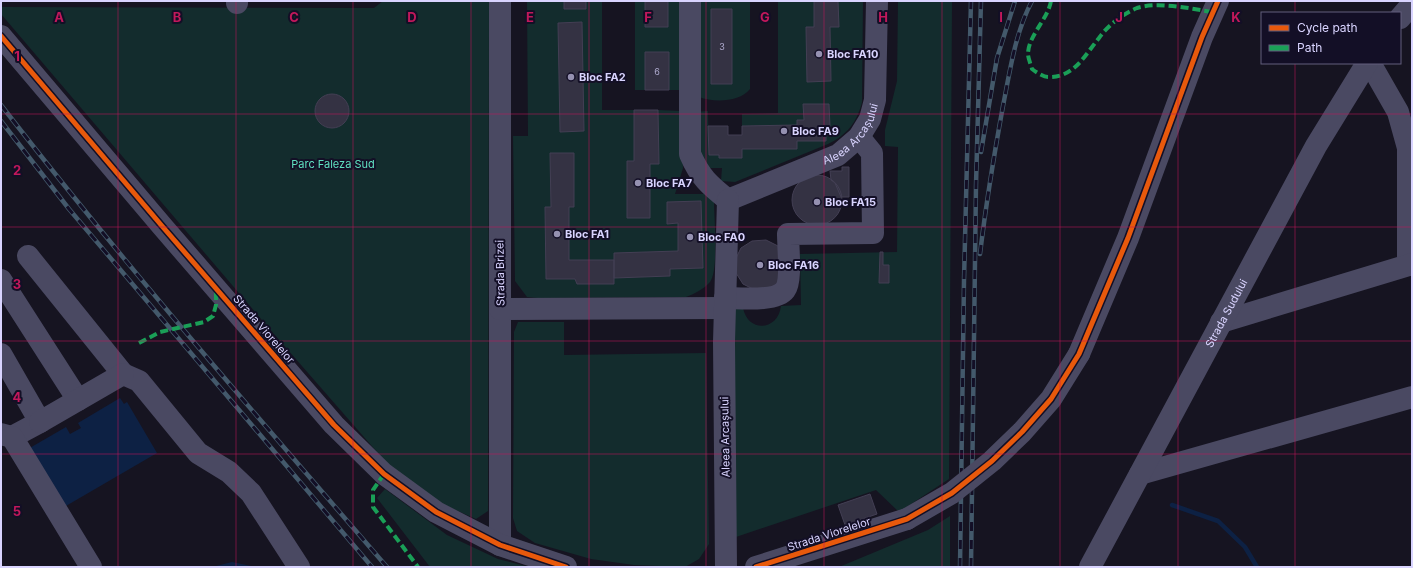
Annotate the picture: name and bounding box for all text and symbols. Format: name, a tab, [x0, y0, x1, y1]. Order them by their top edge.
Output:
text: A	[54, 9, 64, 25]
text: B	[173, 9, 182, 25]
text: C	[289, 9, 299, 25]
text: D	[407, 9, 417, 25]
text: E	[526, 9, 534, 25]
text: F	[644, 9, 652, 25]
text: G	[760, 9, 770, 25]
text: H	[878, 9, 888, 25]
text: I	[999, 9, 1003, 25]
text: J	[1115, 9, 1123, 25]
text: K	[1231, 9, 1241, 25]
legend	[1261, 12, 1401, 64]
text: Cycle path	[1297, 20, 1358, 35]
text: Path	[1297, 40, 1322, 55]
house number: 3	[719, 41, 725, 52]
place label: Bloc FA10	[827, 47, 878, 61]
text: 1	[14, 48, 20, 64]
marker: Bloc FA10	[814, 49, 824, 59]
house number: 6	[654, 66, 660, 77]
place label: Bloc FA2	[579, 70, 626, 84]
marker: Bloc FA2	[566, 72, 576, 82]
street label: Aleea Arcașului	[820, 102, 881, 168]
place label: Bloc FA9	[792, 124, 839, 138]
marker: Bloc FA9	[779, 126, 789, 136]
park label: Parc Faleza Sud	[291, 157, 375, 171]
text: 2	[13, 162, 21, 178]
place label: Bloc FA7	[646, 176, 692, 190]
marker: Bloc FA7	[633, 178, 643, 188]
place label: Bloc FA15	[825, 195, 876, 209]
marker: Bloc FA15	[812, 197, 822, 207]
place label: Bloc FA1	[565, 227, 609, 241]
marker: Bloc FA1	[552, 229, 562, 239]
place label: Bloc FA0	[698, 230, 745, 244]
marker: Bloc FA0	[685, 232, 695, 242]
street label: Strada Brizei	[492, 240, 508, 306]
place label: Bloc FA16	[768, 258, 819, 272]
marker: Bloc FA16	[755, 260, 765, 270]
text: 3	[13, 276, 21, 292]
street label: Strada Sudului	[1202, 277, 1250, 350]
street label: Strada Viorelelor	[230, 292, 298, 366]
text: 4	[13, 389, 22, 405]
street label: Aleea Arcașului	[717, 397, 733, 477]
text: 5	[13, 503, 21, 519]
street label: Strada Viorelelor	[786, 514, 872, 554]

